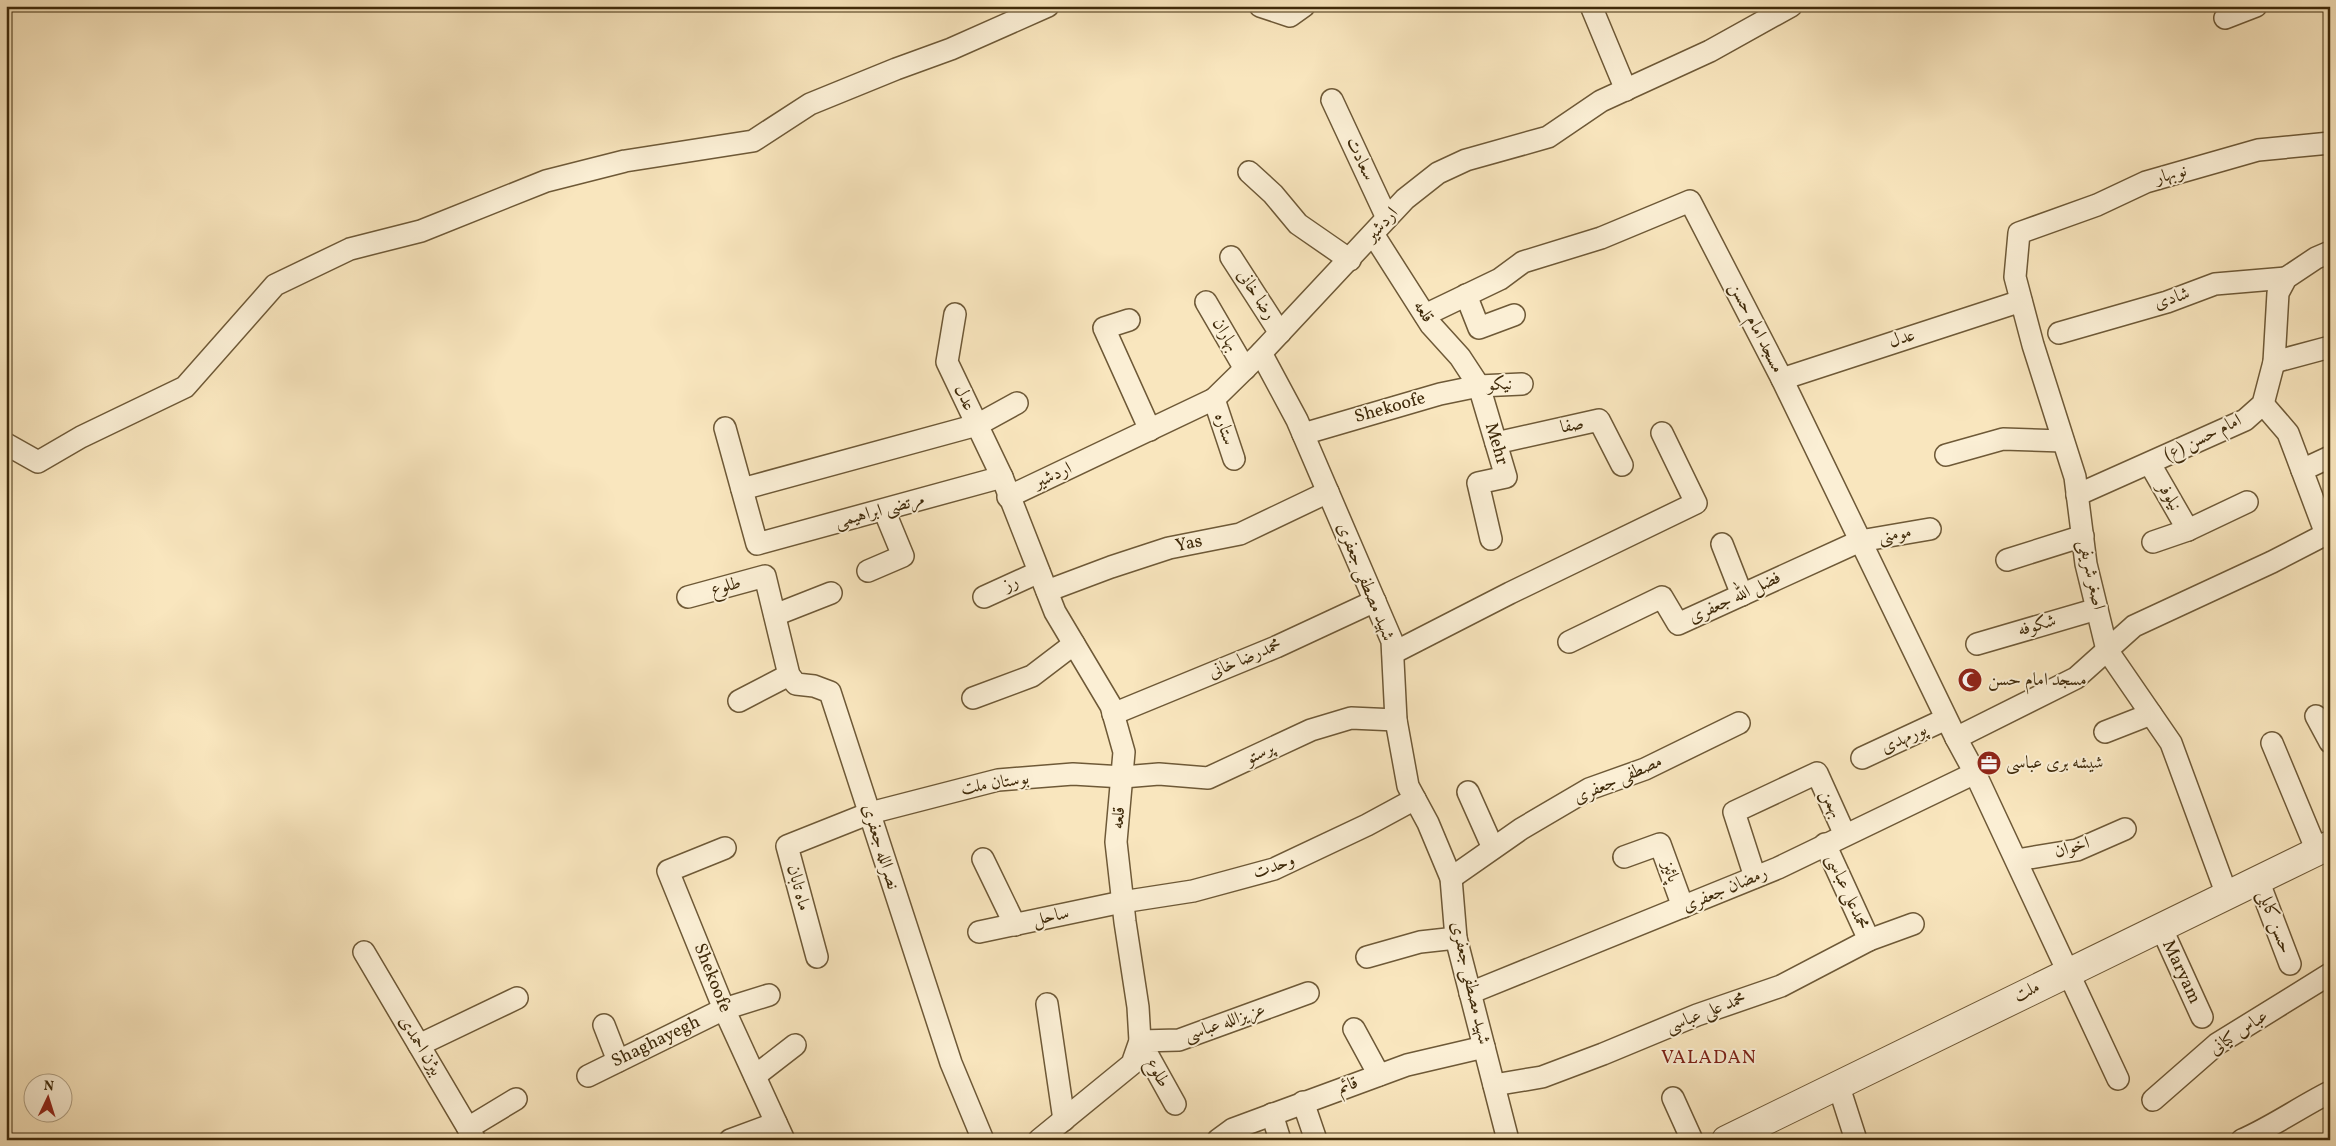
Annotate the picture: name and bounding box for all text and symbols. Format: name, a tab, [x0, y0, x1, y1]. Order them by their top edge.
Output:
street label: سعادت	[1339, 133, 1381, 185]
street label: نوبهار	[2150, 159, 2190, 192]
street label: اردشیر	[1358, 202, 1404, 249]
street label: رضا خانی	[1230, 265, 1282, 325]
street label: مسجد امام حسن	[1721, 278, 1790, 379]
street label: شادی	[2151, 282, 2193, 316]
street label: قلعه	[1406, 296, 1440, 328]
street label: بهاران	[1205, 314, 1245, 356]
street label: عدل	[1886, 323, 1918, 355]
street label: نیکو	[1485, 372, 1513, 398]
street label: عدل	[947, 381, 981, 415]
street label: Shekoofe	[1352, 386, 1428, 430]
street label: امام حسن (ع)	[2160, 408, 2247, 469]
street label: ستاره	[1207, 410, 1241, 448]
street label: صفا	[1558, 411, 1586, 441]
street label: Mehr	[1478, 420, 1514, 469]
street label: اردشیر	[1028, 456, 1076, 496]
street label: نیلوفر	[2150, 476, 2187, 516]
street label: مرتضی ابراهیمی	[832, 487, 928, 535]
street label: شهید مصطفی جعفری	[1330, 519, 1400, 645]
street label: مومنی	[1876, 520, 1914, 550]
street label: Yas	[1173, 529, 1205, 559]
street label: اصغر شریفی	[2071, 538, 2111, 612]
street label: فضل الله جعفری	[1683, 563, 1785, 630]
street label: رز	[997, 570, 1023, 599]
street label: طلوع	[708, 571, 744, 604]
street label: شکوفه	[2015, 609, 2059, 643]
street label: محمدرضا خانی	[1205, 632, 1285, 686]
mosque icon: مسجد امام حسن	[1957, 667, 1983, 693]
place label: مسجد امام حسن	[1988, 668, 2087, 695]
street label: پورمهدی	[1877, 717, 1933, 761]
street label: پرستو	[1240, 736, 1280, 773]
street label: مصطفی جعفری	[1570, 749, 1666, 811]
office icon: شیشه بری عباسی	[1976, 750, 2002, 776]
place label: شیشه بری عباسی	[2006, 751, 2104, 776]
street label: بوستان ملت	[959, 766, 1031, 802]
street label: بهمن	[1814, 786, 1848, 822]
street label: نصرالله جعفری	[855, 801, 905, 893]
street label: قلعه	[1106, 806, 1132, 830]
street label: اخوان	[2051, 831, 2093, 865]
street label: وحدت	[1249, 848, 1299, 886]
street label: محمدعلی عباسی	[1819, 850, 1875, 934]
street label: پائیز	[1654, 856, 1686, 888]
street label: رمضان جعفری	[1679, 861, 1771, 919]
street label: ماه تابان	[780, 862, 816, 914]
street label: حسن کابلی	[2251, 887, 2297, 957]
street label: ساحل	[1030, 901, 1072, 933]
street label: شهید مصطفی جعفری	[1444, 919, 1496, 1047]
street label: Maryam	[2155, 936, 2207, 1008]
street label: Shekoofe	[687, 940, 737, 1016]
street label: ملت	[2010, 975, 2044, 1009]
street label: محمد علی عباسی	[1662, 986, 1750, 1040]
street label: عزیزالله عباسی	[1181, 997, 1269, 1049]
street label: عباس کیانی	[2205, 1004, 2273, 1062]
street label: Shaghayegh	[607, 1010, 705, 1074]
street label: بیژن احمدی	[392, 1011, 448, 1081]
district label: VALADAN	[1661, 1045, 1757, 1071]
street label: طلوع	[1138, 1054, 1175, 1093]
street label: قائم	[1334, 1071, 1362, 1103]
north arrow	[22, 1074, 72, 1124]
text: N	[43, 1077, 55, 1096]

